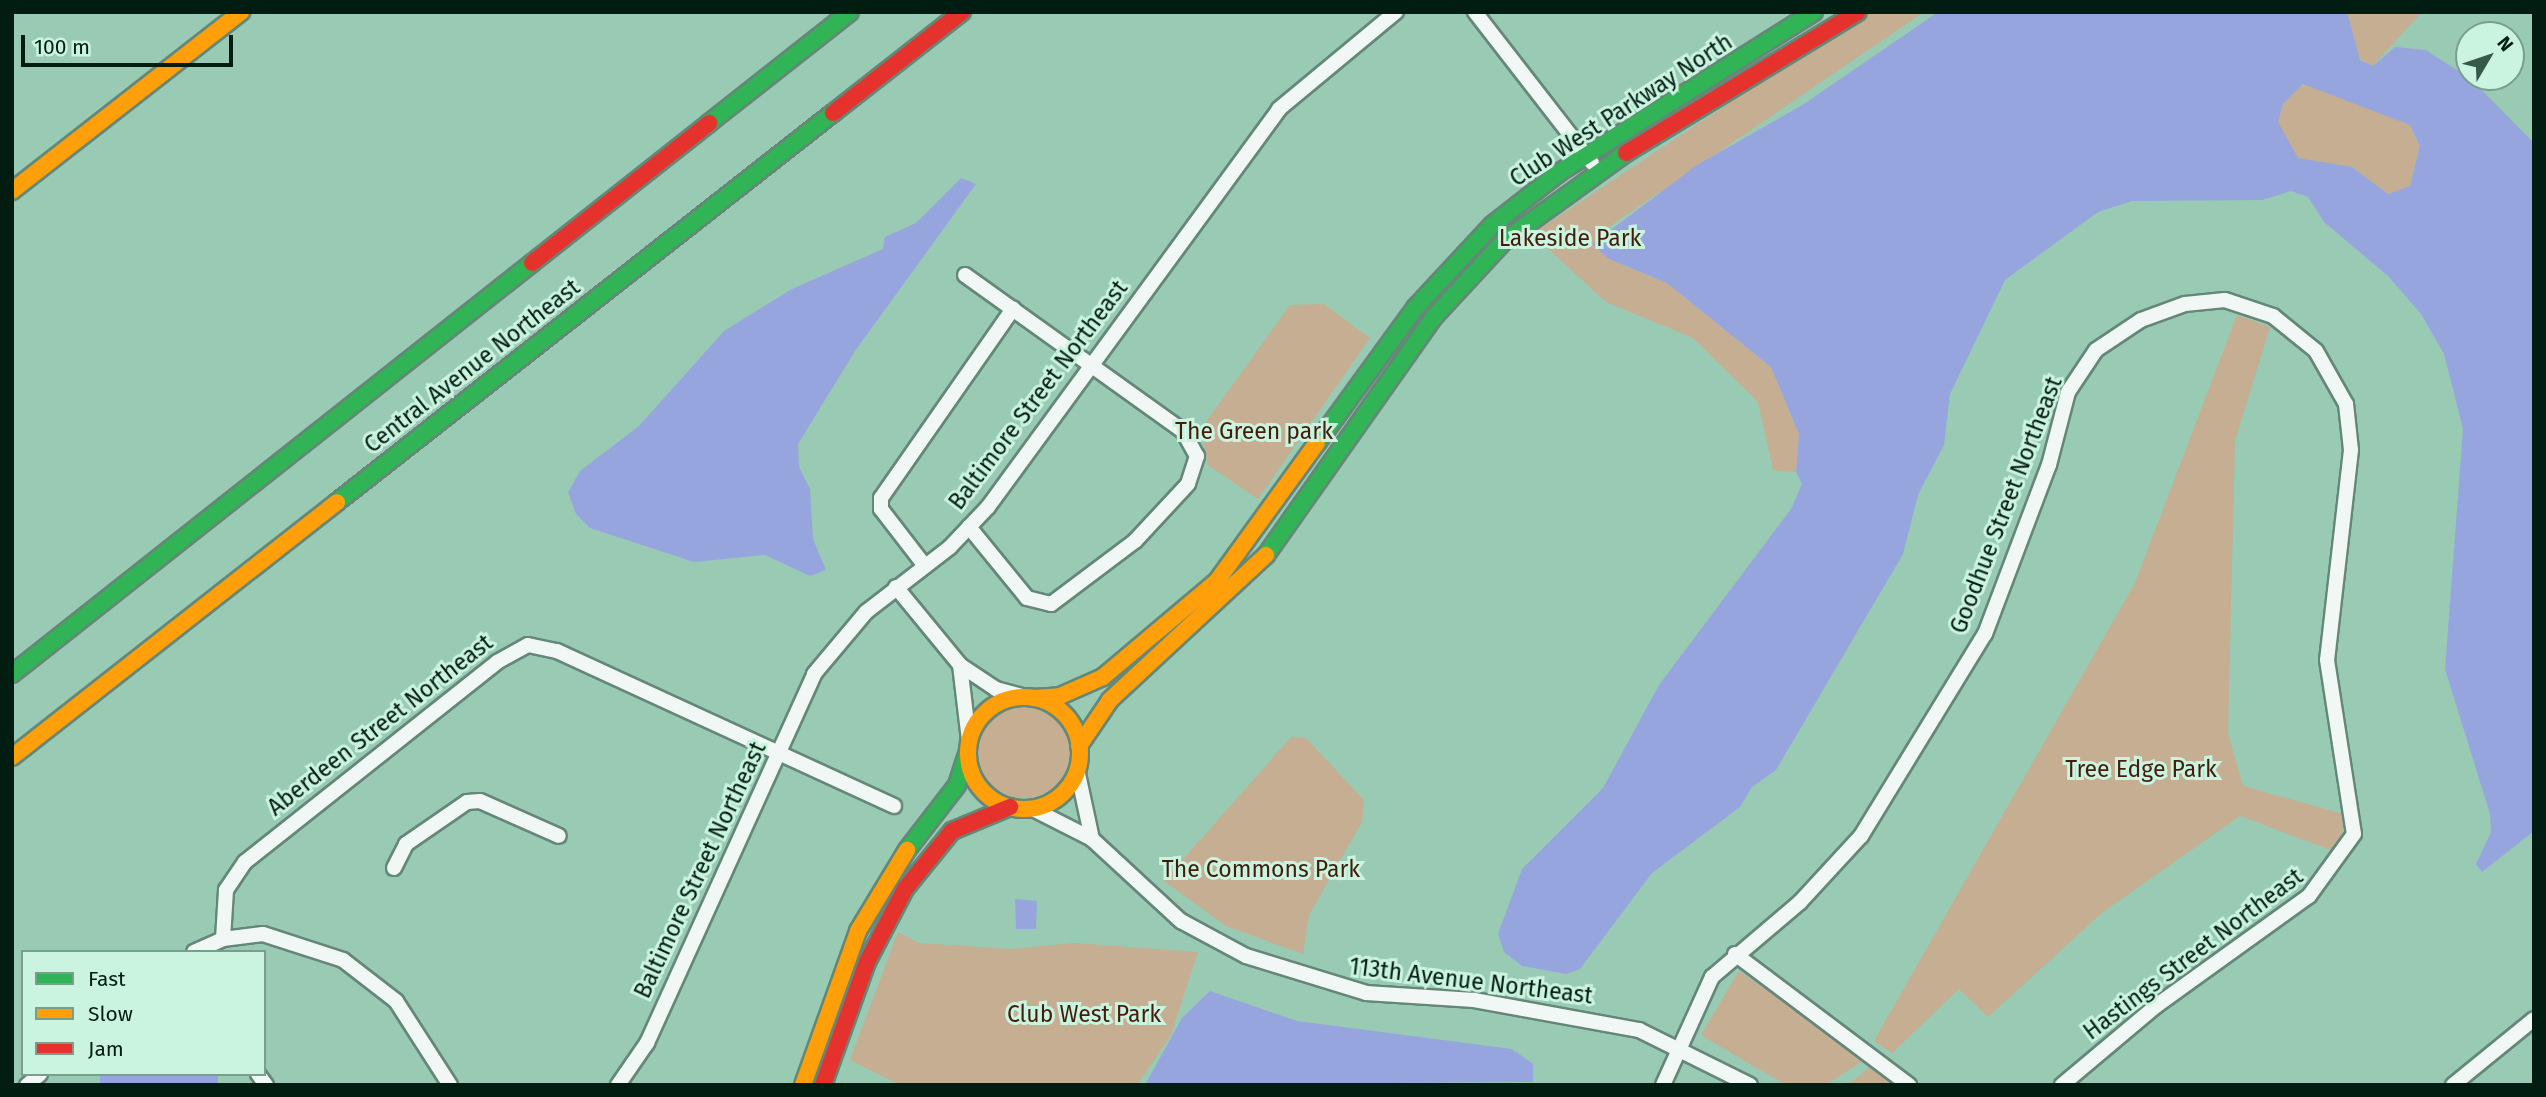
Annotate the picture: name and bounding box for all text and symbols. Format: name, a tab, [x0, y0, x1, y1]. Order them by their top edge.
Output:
scale bar	[24, 21, 236, 65]
north arrow	[2455, 21, 2525, 91]
street label: Club West Parkway North	[1505, 28, 1737, 192]
text: N	[2492, 32, 2518, 56]
text: 100 m	[34, 34, 90, 60]
park label: Lakeside Park	[1499, 224, 1641, 252]
street label: Central Avenue Northeast	[359, 273, 585, 459]
street label: Baltimore Street Northeast	[943, 275, 1133, 515]
street label: Goodhue Street Northeast	[1944, 373, 2068, 637]
park label: The Green park	[1175, 417, 1333, 445]
street label: Aberdeen Street Northeast	[262, 629, 498, 821]
street label: Baltimore Street Northeast	[628, 737, 772, 1003]
park label: Tree Edge Park	[2065, 755, 2217, 783]
park label: The Commons Park	[1162, 855, 1360, 883]
street label: Hastings Street Northeast	[2078, 862, 2308, 1046]
legend	[21, 950, 266, 1076]
street label: 113th Avenue Northeast	[1348, 952, 1594, 1010]
text: Fast	[88, 966, 126, 992]
park label: Club West Park	[1007, 1000, 1161, 1028]
text: Slow	[88, 1001, 133, 1027]
text: Jam	[88, 1036, 124, 1062]

